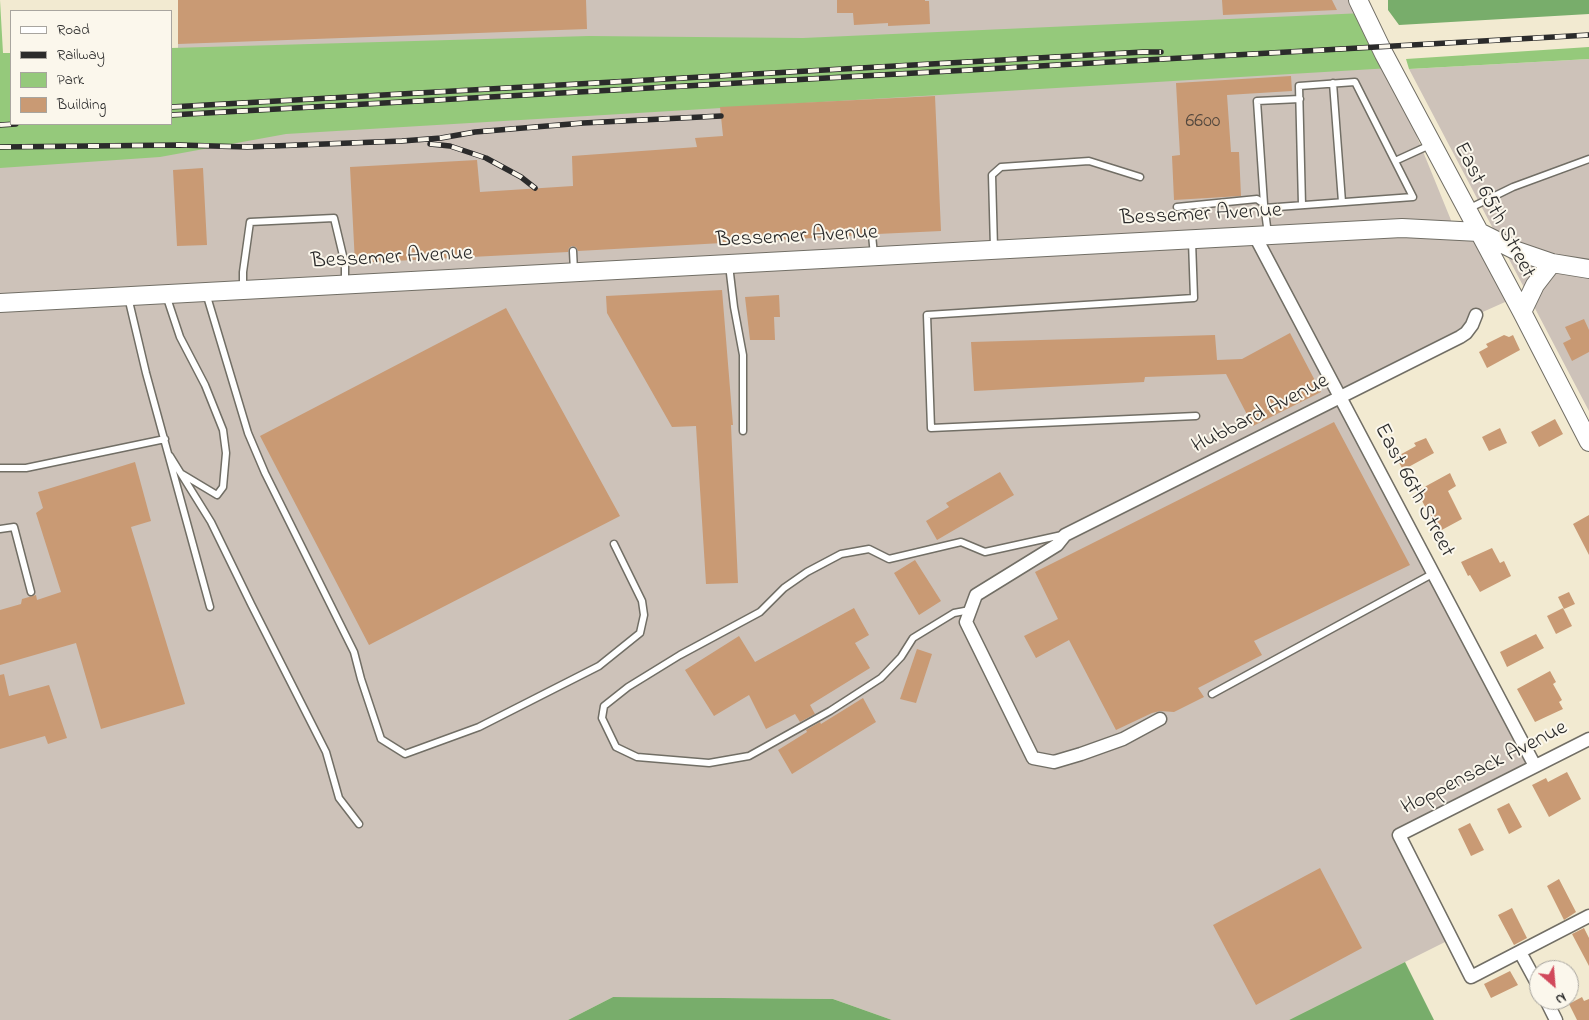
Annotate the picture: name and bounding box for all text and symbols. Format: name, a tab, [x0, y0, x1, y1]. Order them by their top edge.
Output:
legend	[10, 10, 172, 125]
text: Road	[57, 19, 90, 41]
text: Railway	[57, 44, 105, 66]
text: Park	[57, 69, 84, 91]
text: Building	[57, 94, 106, 116]
house number: 6600	[1186, 111, 1220, 135]
street label: East 65th Street	[1446, 138, 1540, 284]
street label: Bessemer Avenue	[1119, 199, 1283, 233]
street label: Bessemer Avenue	[715, 221, 879, 255]
street label: Bessemer Avenue	[310, 242, 474, 276]
street label: Hubbard Avenue	[1188, 369, 1334, 461]
street label: East 66th Street	[1367, 420, 1459, 562]
street label: Hoppensack Avenue	[1398, 716, 1572, 822]
north arrow	[1529, 960, 1579, 1010]
text: N	[1552, 986, 1570, 1009]

